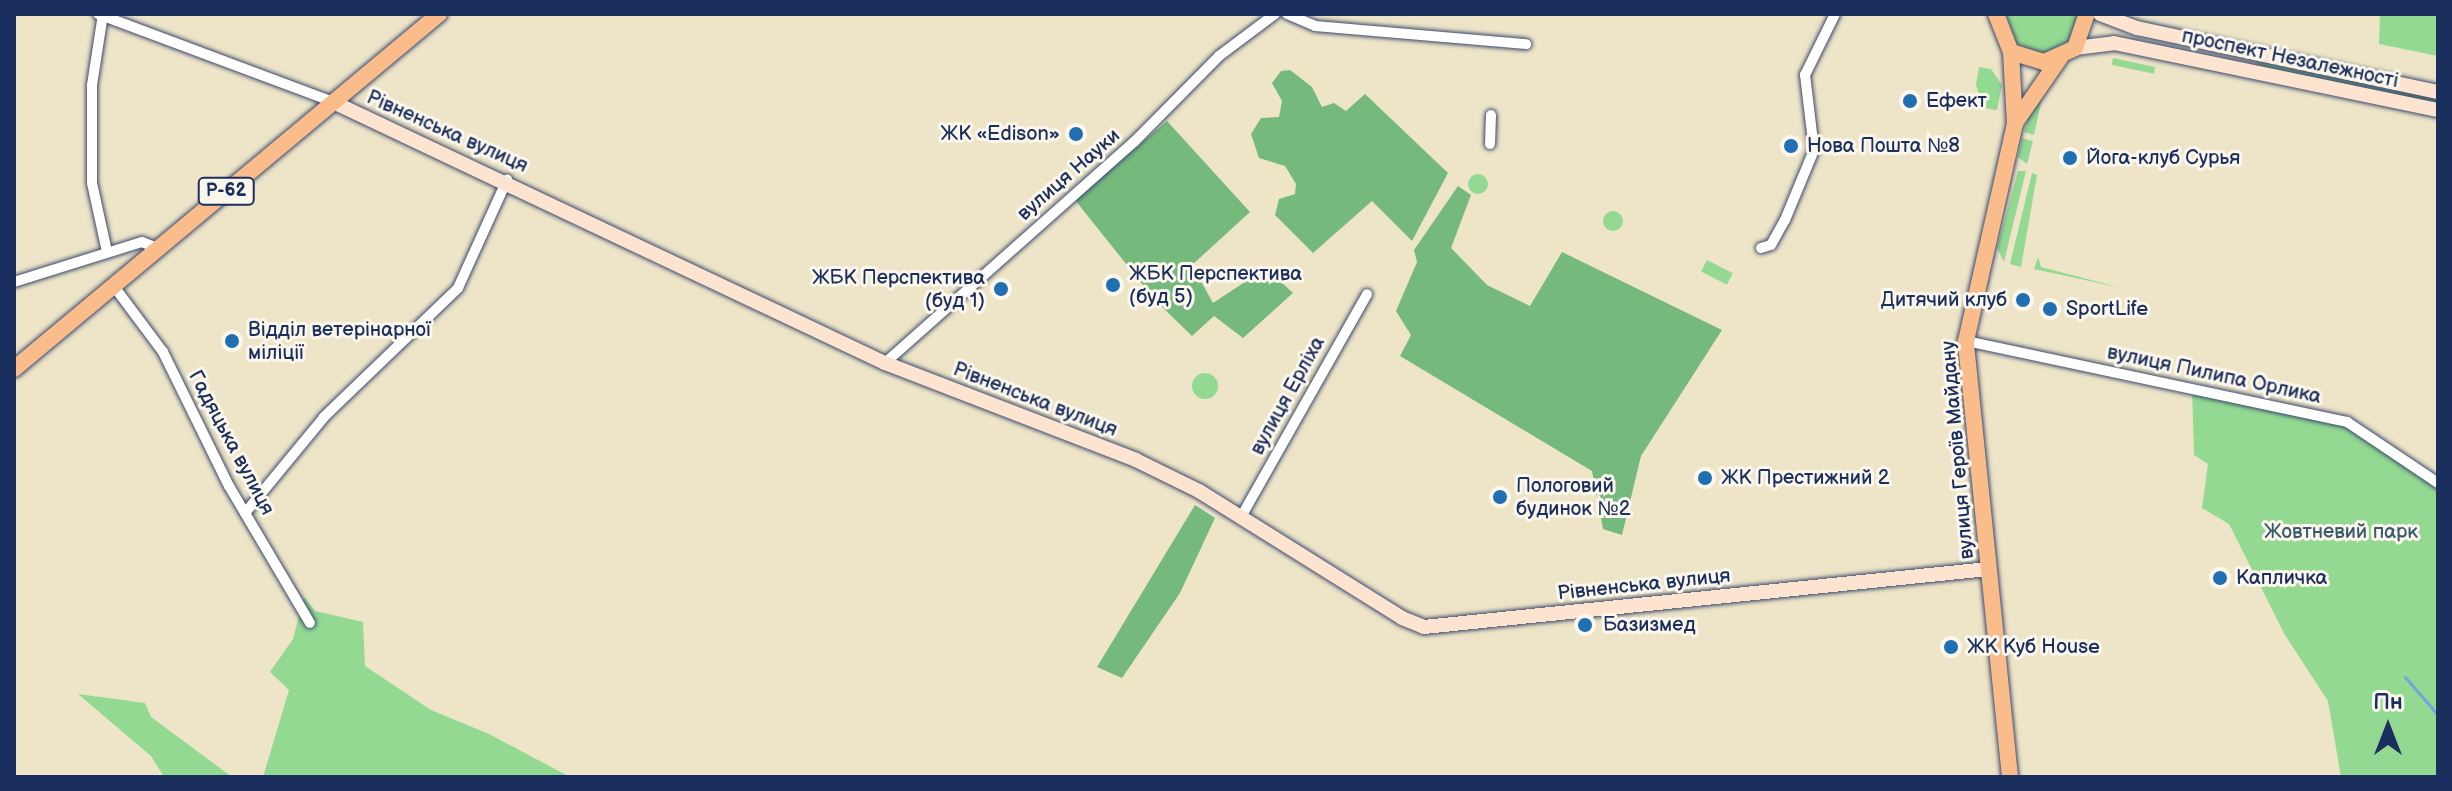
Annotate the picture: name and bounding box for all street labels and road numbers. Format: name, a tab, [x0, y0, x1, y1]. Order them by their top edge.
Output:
street label: проспект Незалежності	[2180, 24, 2400, 94]
street label: Рівненська вулиця	[363, 86, 531, 178]
street label: вулиця Науки	[1013, 124, 1125, 226]
road number: Р-62	[196, 177, 256, 205]
street label: вулиця Ерліха	[1246, 333, 1330, 459]
street label: вулиця Героїв Майдану	[1936, 340, 1980, 560]
street label: вулиця Пилипа Орлика	[2105, 341, 2323, 409]
street label: Рівненська вулиця	[949, 358, 1121, 442]
street label: Гадяцька вулиця	[183, 367, 279, 519]
street label: Рівненська вулиця	[1556, 564, 1732, 606]

